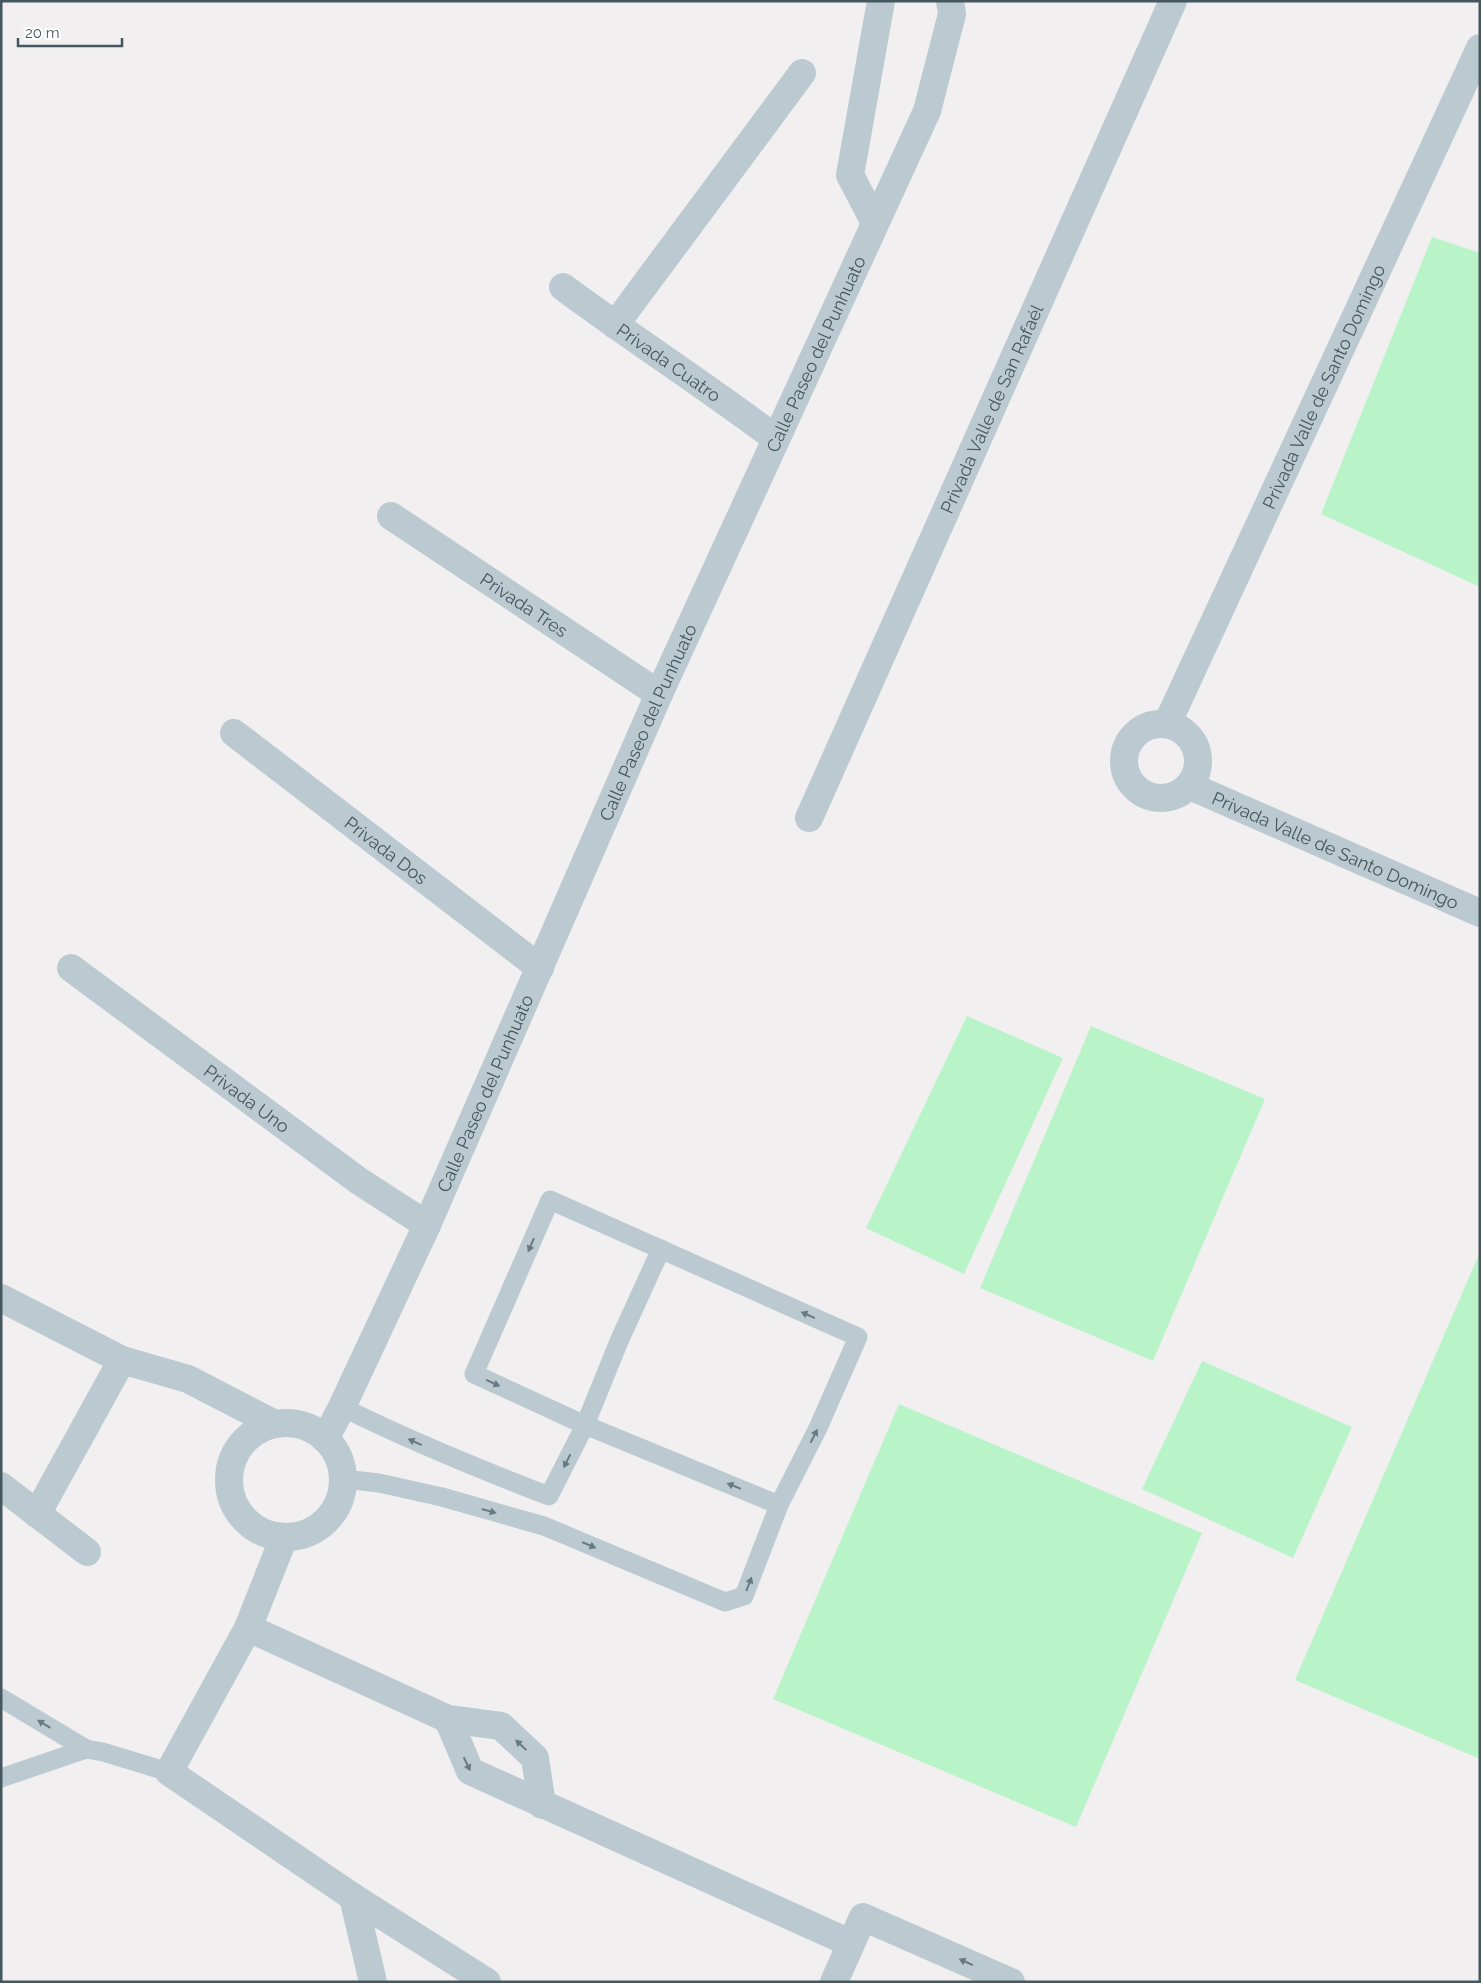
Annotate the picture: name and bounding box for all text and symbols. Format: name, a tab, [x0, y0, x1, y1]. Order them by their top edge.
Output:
scale bar	[18, 15, 121, 47]
text: 20 m	[25, 24, 60, 42]
street label: Calle Paseo del Punhuato	[761, 252, 870, 455]
street label: Privada Valle de Santo Domingo	[1258, 261, 1389, 512]
street label: Privada Valle de San Rafaél	[936, 301, 1047, 517]
street label: Privada Cuatro	[613, 319, 725, 406]
street label: Privada Tres	[477, 568, 572, 641]
street label: Calle Paseo del Punhuato	[594, 620, 700, 824]
street label: Privada Valle de Santo Domingo	[1209, 787, 1462, 913]
street label: Privada Dos	[341, 812, 432, 888]
street label: Calle Paseo del Punhuato	[432, 991, 537, 1195]
street label: Privada Uno	[200, 1060, 294, 1137]
one-way arrow	[527, 1238, 535, 1252]
one-way arrow	[801, 1310, 815, 1318]
one-way arrow	[486, 1379, 501, 1388]
one-way arrow	[810, 1429, 818, 1443]
one-way arrow	[408, 1437, 422, 1445]
one-way arrow	[563, 1454, 571, 1468]
one-way arrow	[727, 1482, 741, 1490]
one-way arrow	[482, 1507, 497, 1515]
one-way arrow	[582, 1542, 596, 1550]
one-way arrow	[746, 1577, 753, 1592]
one-way arrow	[38, 1719, 51, 1728]
one-way arrow	[515, 1739, 527, 1751]
one-way arrow	[464, 1757, 472, 1771]
one-way arrow	[959, 1958, 973, 1966]

